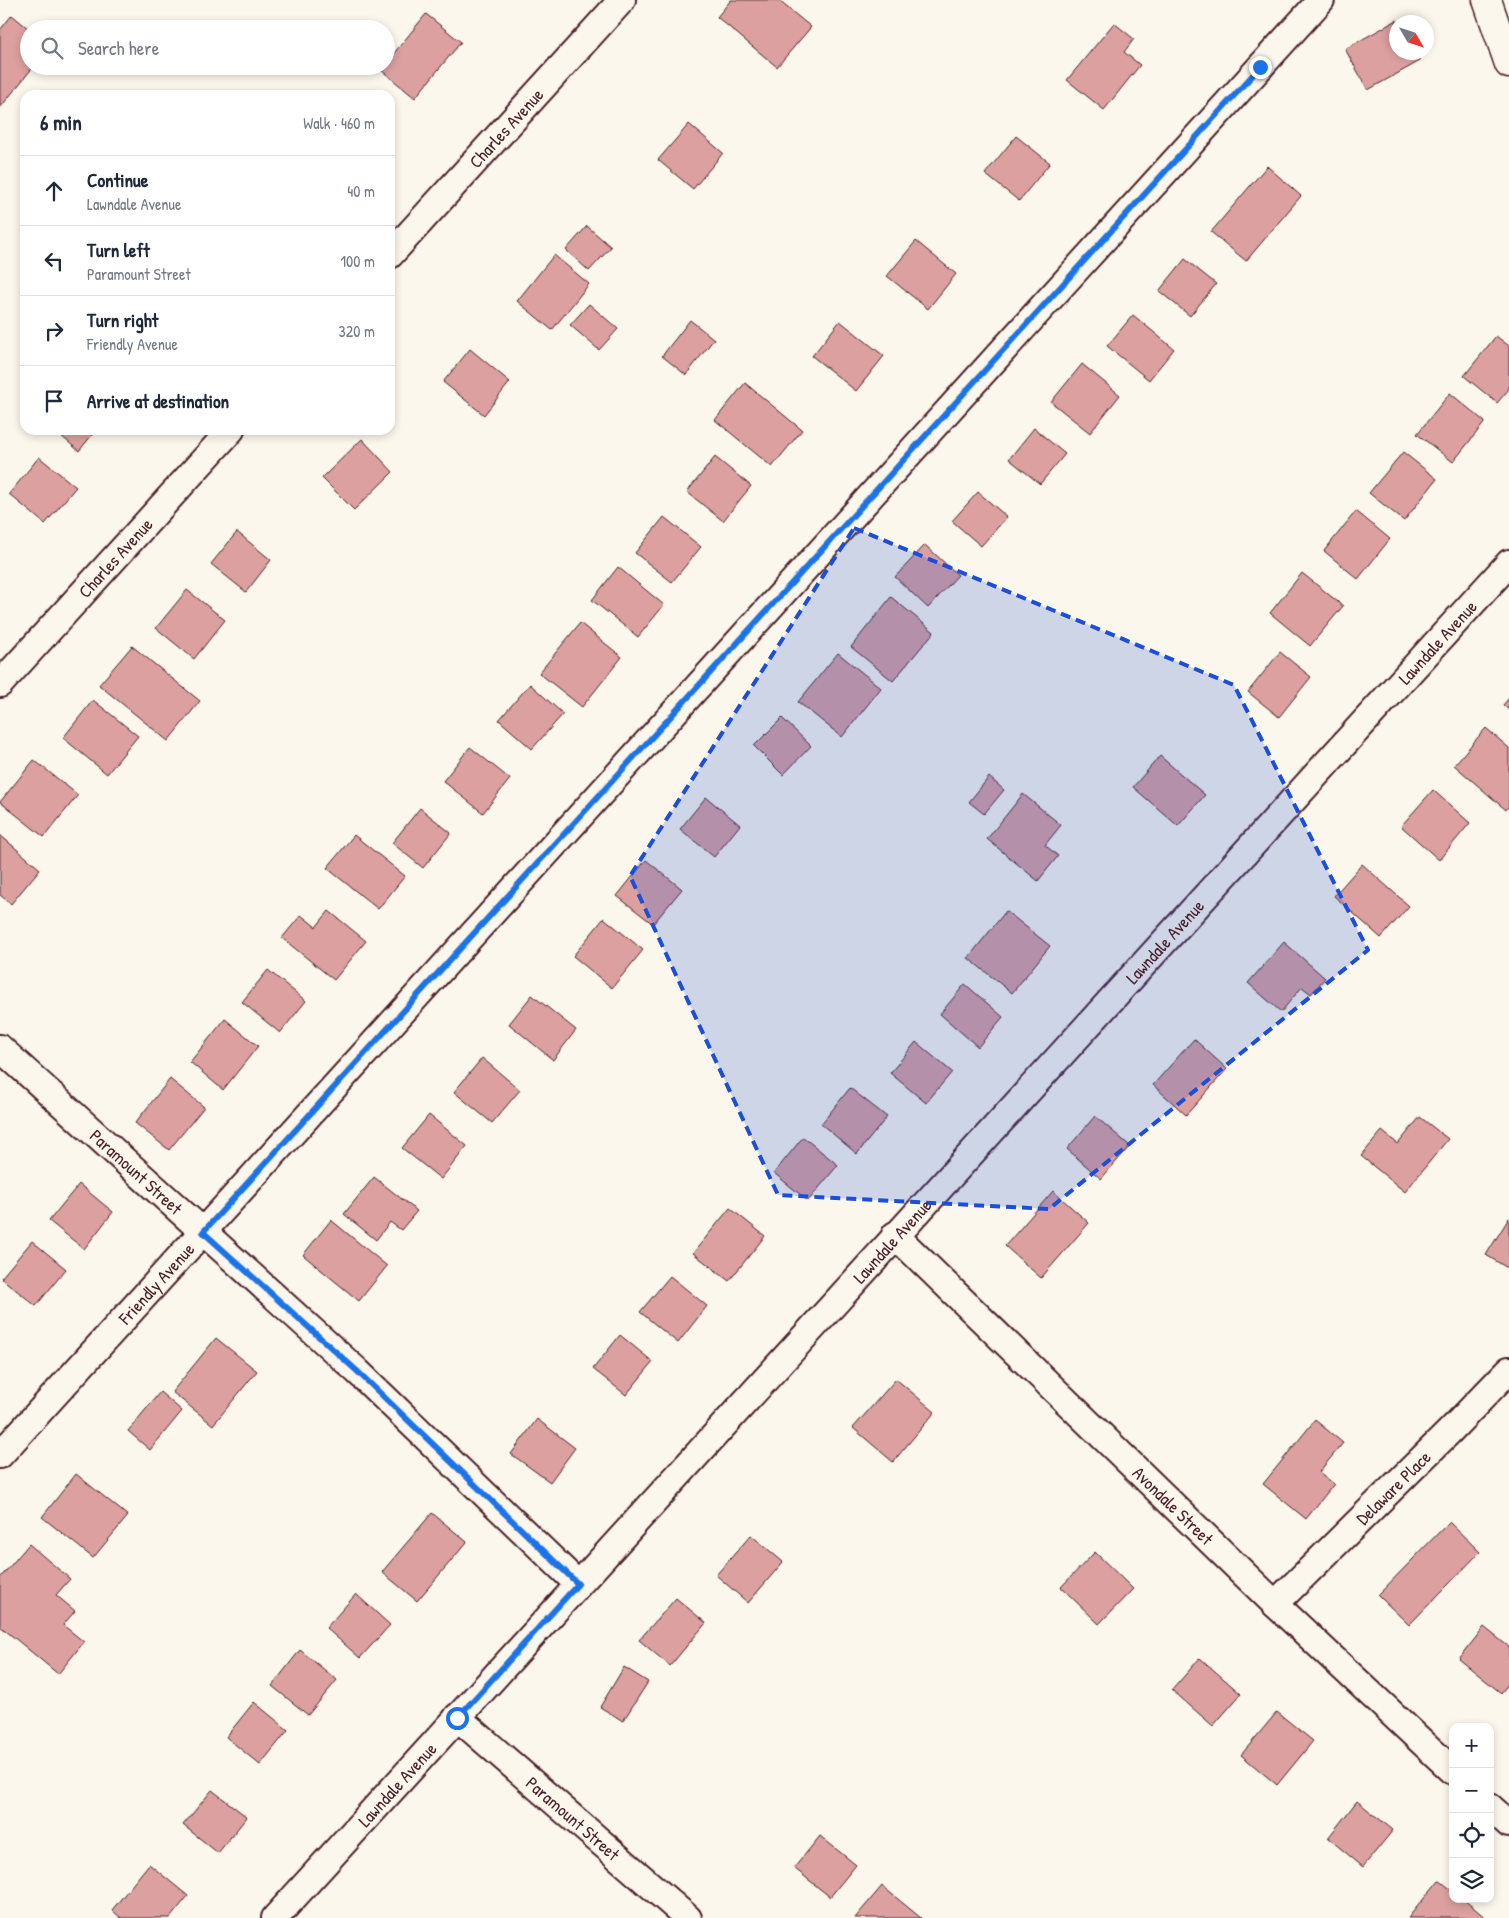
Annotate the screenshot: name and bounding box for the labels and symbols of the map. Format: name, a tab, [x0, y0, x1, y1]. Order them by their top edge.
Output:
north arrow	[1389, 15, 1434, 60]
route end	[1249, 56, 1272, 79]
street label: Charles Avenue	[463, 82, 549, 173]
street label: Charles Avenue	[72, 512, 158, 603]
street label: Lawndale Avenue	[1392, 594, 1482, 690]
street label: Lawndale Avenue	[1119, 894, 1209, 989]
street label: Paramount Street	[85, 1123, 189, 1220]
street label: Lawndale Avenue	[847, 1193, 937, 1288]
street label: Friendly Avenue	[112, 1237, 200, 1330]
street label: Delaware Place	[1350, 1445, 1436, 1530]
street label: Avondale Street	[1127, 1460, 1220, 1551]
route start	[446, 1707, 469, 1730]
street label: Lawndale Avenue	[352, 1737, 442, 1832]
street label: Paramount Street	[521, 1770, 626, 1866]

